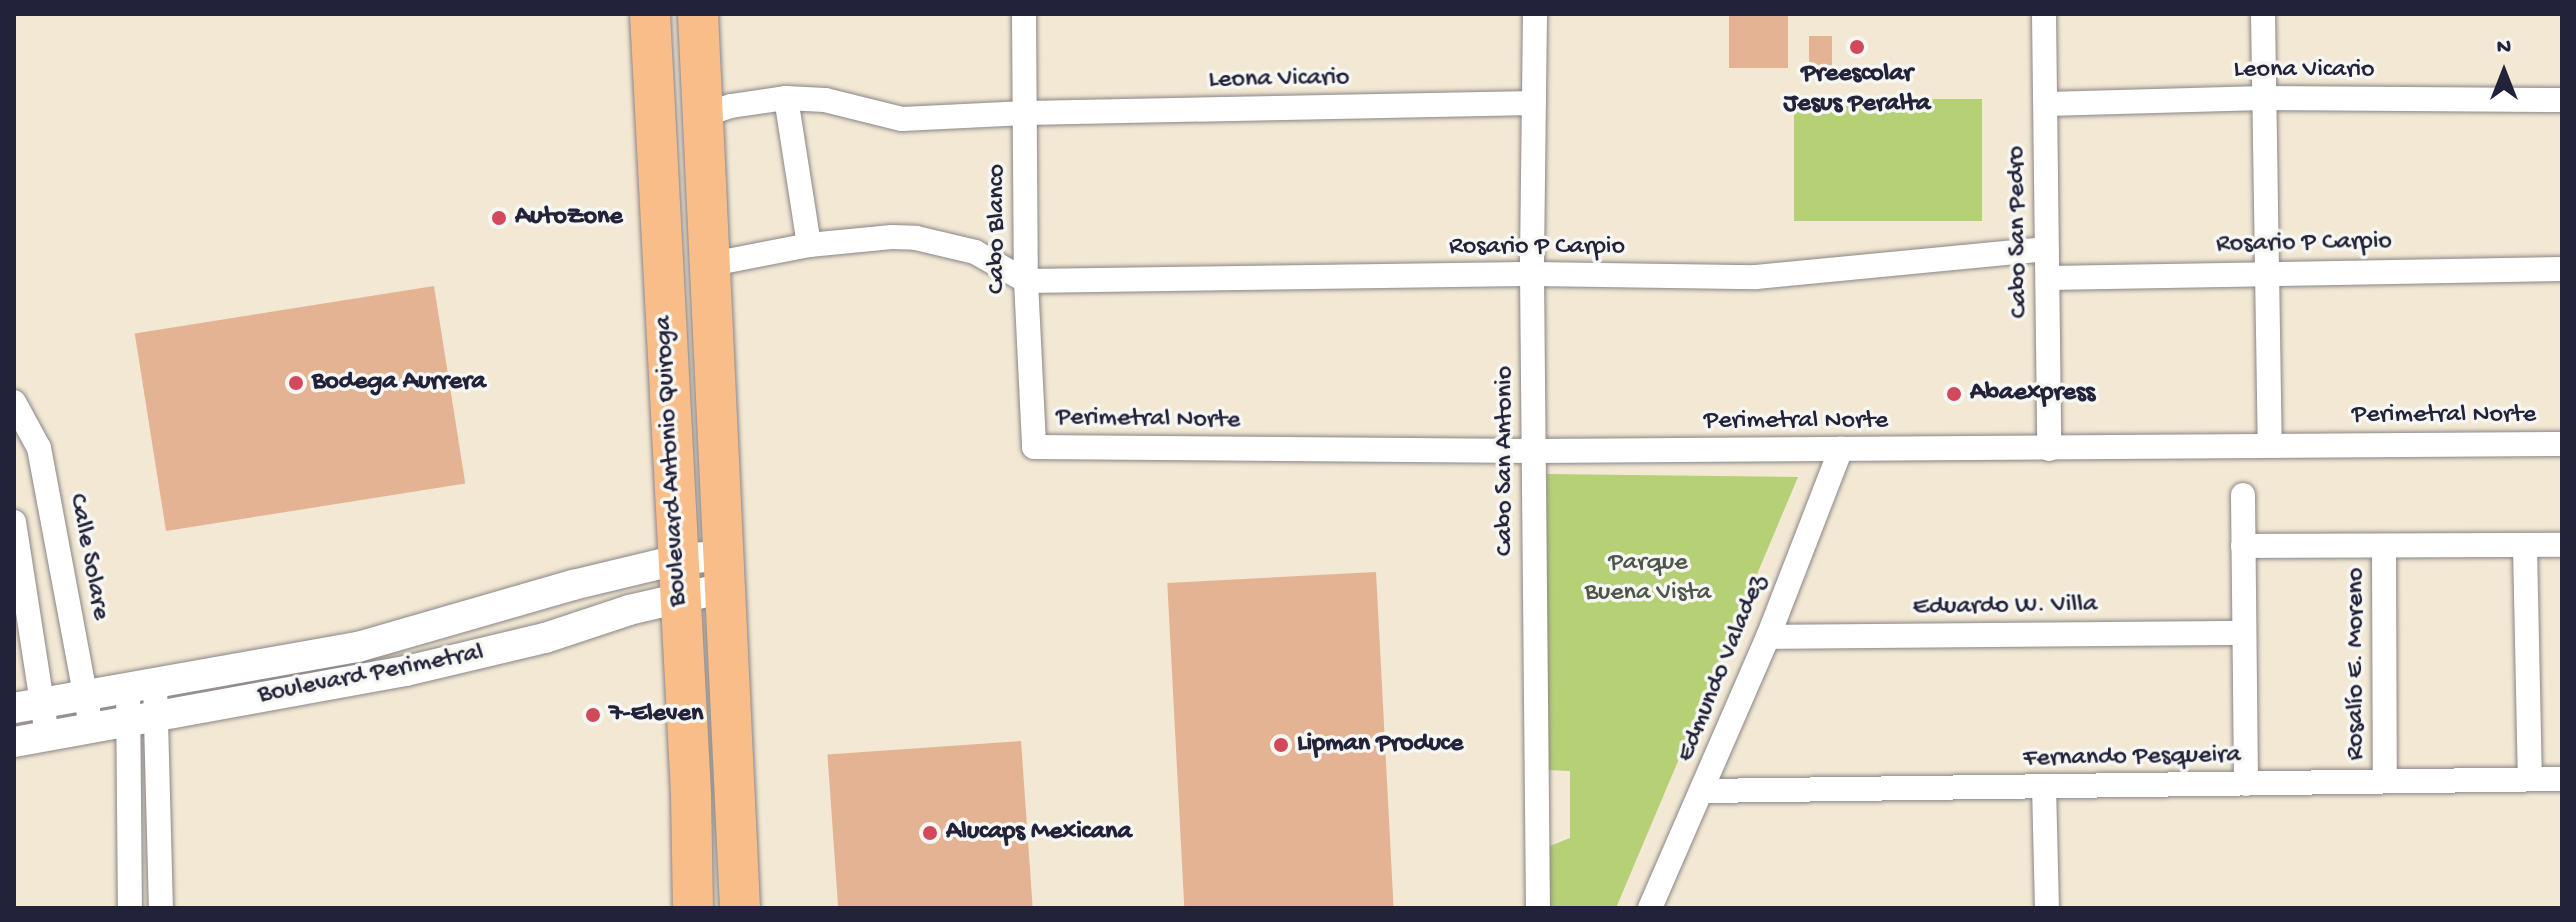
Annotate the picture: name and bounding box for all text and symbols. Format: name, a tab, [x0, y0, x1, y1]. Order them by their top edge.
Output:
north arrow	[2464, 32, 2544, 112]
text: N	[2497, 35, 2511, 61]
marker: Preescolar Jesus Peralta	[1848, 38, 1866, 56]
street label: Leona Vicario	[2233, 55, 2375, 87]
place label: Preescolar Jesus Peralta	[1784, 59, 1930, 120]
street label: Leona Vicario	[1208, 63, 1350, 97]
street label: Cabo San Pedro	[2002, 145, 2036, 319]
street label: Cabo Blanco	[982, 164, 1014, 294]
place label: AutoZone	[515, 202, 623, 234]
marker: AutoZone	[490, 209, 508, 227]
street label: Rosario P Carpio	[2216, 227, 2392, 261]
street label: Rosario P Carpio	[1449, 232, 1625, 264]
street label: Boulevard Antonio Quiroga	[649, 315, 695, 607]
street label: Cabo San Antonio	[1490, 366, 1522, 556]
place label: Bodega Aurrera	[312, 367, 486, 399]
marker: Bodega Aurrera	[287, 374, 305, 392]
place label: Abaexpress	[1970, 378, 2095, 410]
marker: Abaexpress	[1945, 385, 1963, 403]
street label: Perimetral Norte	[2352, 400, 2536, 432]
street label: Perimetral Norte	[1056, 403, 1240, 437]
street label: Perimetral Norte	[1704, 406, 1888, 438]
street label: Calle Solare	[60, 491, 116, 623]
park label: Parque Buena Vista	[1585, 548, 1711, 610]
street label: Rosalío E. Moreno	[2341, 568, 2373, 760]
street label: Edmundo Valadez	[1671, 571, 1775, 767]
street label: Eduardo W. Villa	[1912, 590, 2098, 624]
street label: Boulevard Perimetral	[256, 638, 486, 712]
place label: 7-Eleven	[609, 699, 703, 731]
marker: 7-Eleven	[584, 706, 602, 724]
place label: Lipman Produce	[1297, 729, 1463, 761]
marker: Lipman Produce	[1272, 736, 1290, 754]
street label: Fernando Pesqueira	[2023, 741, 2241, 775]
place label: Alucaps Mexicana	[946, 817, 1132, 849]
marker: Alucaps Mexicana	[921, 824, 939, 842]

